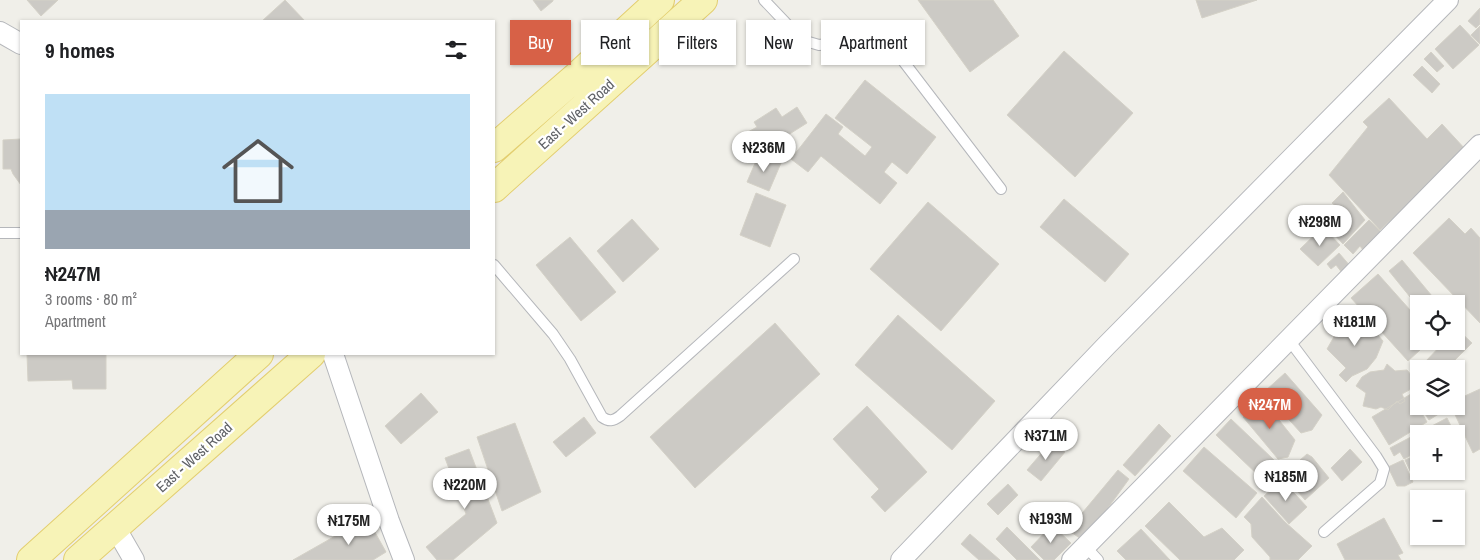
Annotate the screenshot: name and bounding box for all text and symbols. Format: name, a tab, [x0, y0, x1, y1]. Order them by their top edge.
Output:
chip: Buy	[510, 20, 571, 65]
chip: Rent	[581, 20, 649, 65]
chip: Filters	[659, 20, 736, 65]
chip: New	[746, 20, 811, 65]
chip: Apartment	[821, 20, 925, 65]
text: 9 homes	[45, 36, 115, 65]
icon: filters	[442, 36, 470, 64]
street label: East - West Road	[533, 74, 619, 154]
icon: home	[213, 126, 303, 216]
pin: ₦236M	[729, 130, 799, 173]
text: ₦236M	[743, 136, 785, 158]
pin: ₦298M	[1285, 204, 1355, 247]
text: ₦298M	[1299, 210, 1341, 232]
text: ₦247M	[45, 259, 101, 288]
text: 3 rooms · 80 m²	[45, 288, 137, 310]
map controls	[1410, 295, 1465, 545]
button: locate	[1410, 295, 1465, 350]
pin: ₦181M	[1320, 304, 1390, 347]
text: Apartment	[45, 310, 106, 332]
text: ₦181M	[1334, 310, 1376, 332]
button: layers	[1410, 360, 1465, 415]
pin: ₦247M	[1235, 388, 1305, 430]
text: ₦247M	[1249, 393, 1291, 415]
street label: East - West Road	[151, 417, 237, 497]
pin: ₦371M	[1011, 418, 1081, 461]
text: ₦371M	[1025, 424, 1067, 446]
button: +	[1410, 425, 1465, 480]
pin: ₦185M	[1251, 460, 1321, 502]
text: ₦185M	[1265, 465, 1307, 487]
pin: ₦220M	[430, 468, 500, 510]
text: ₦220M	[444, 473, 486, 495]
button: −	[1410, 490, 1465, 545]
pin: ₦193M	[1016, 502, 1086, 544]
pin: ₦175M	[314, 504, 384, 546]
text: ₦193M	[1030, 507, 1072, 529]
text: ₦175M	[328, 509, 370, 531]

